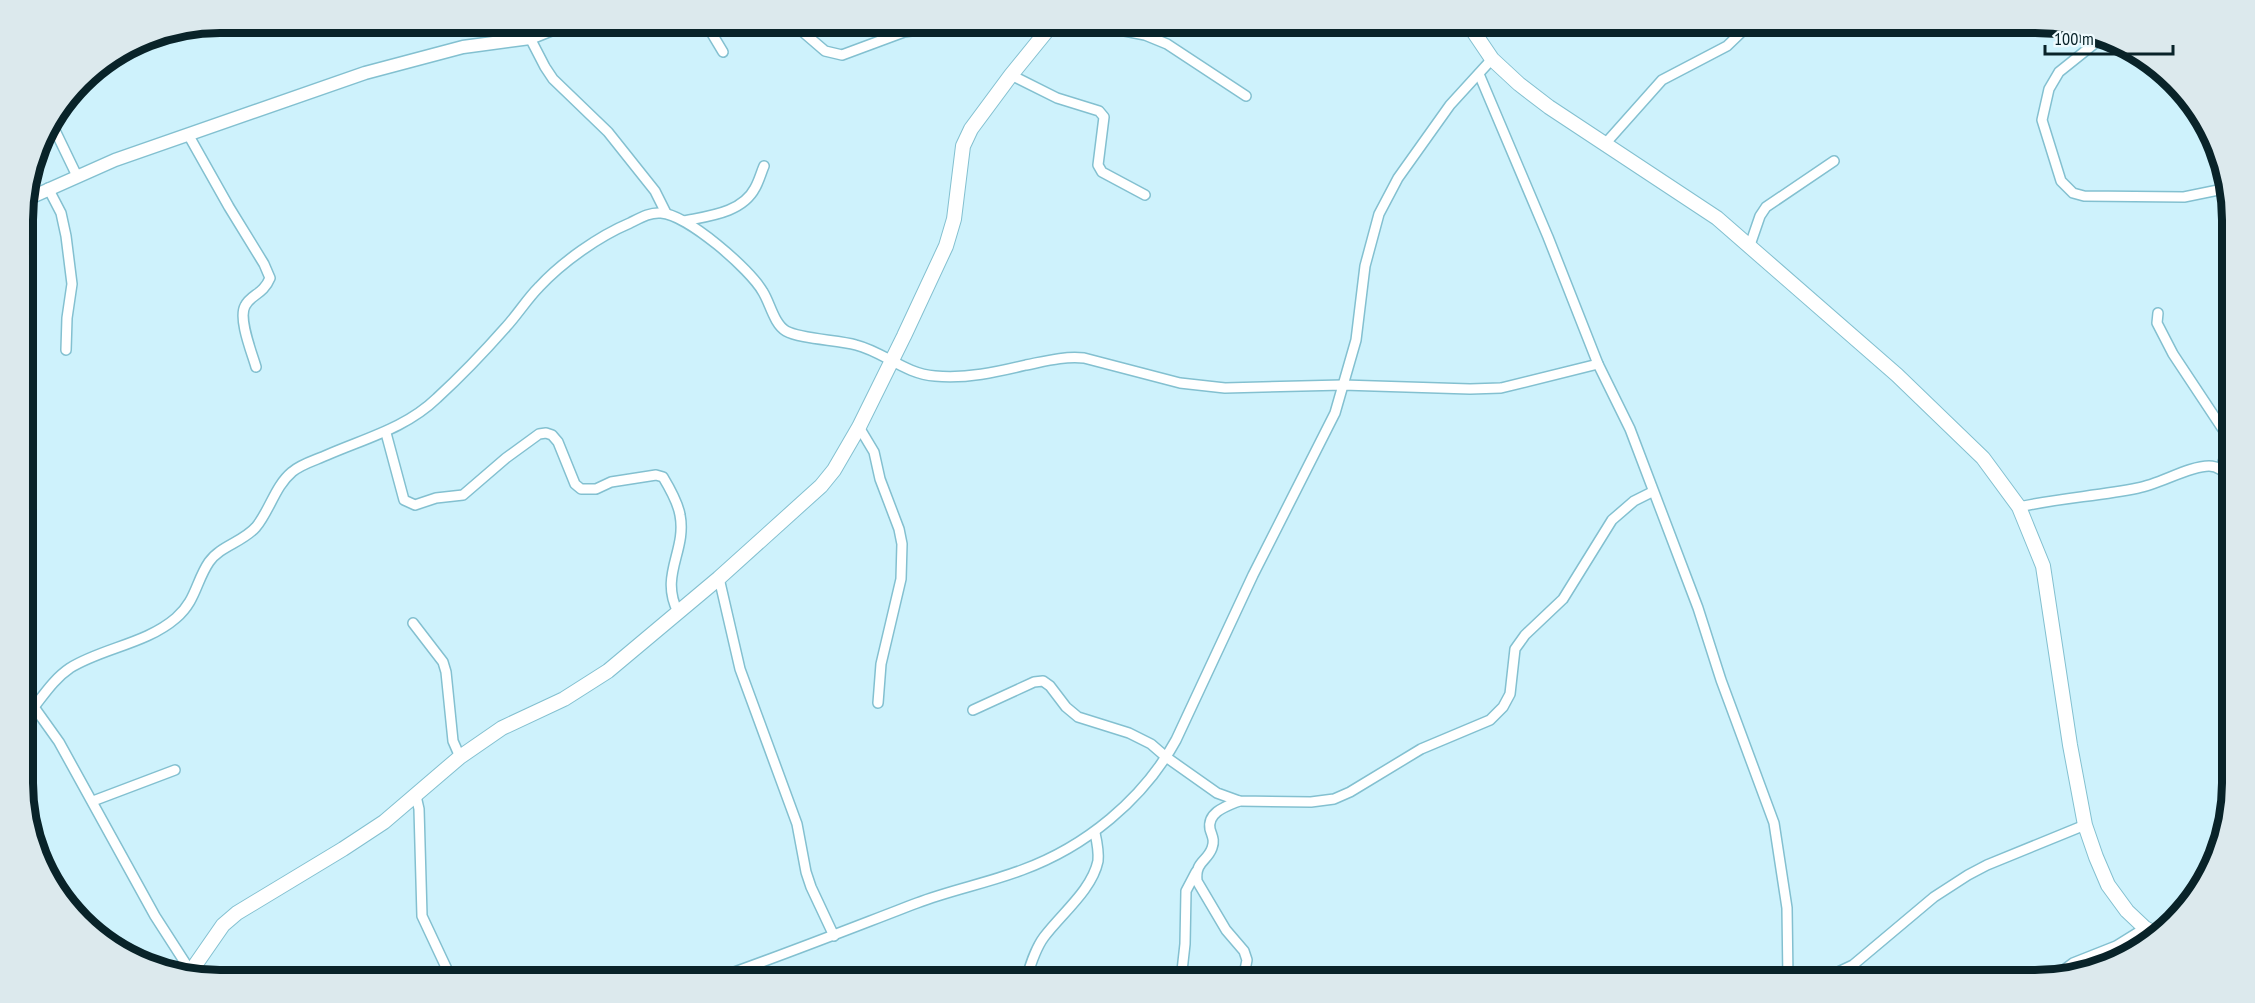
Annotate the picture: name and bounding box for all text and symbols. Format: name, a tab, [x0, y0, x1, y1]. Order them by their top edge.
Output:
scale bar	[2045, 18, 2172, 56]
text: 100 m	[2054, 27, 2094, 50]

